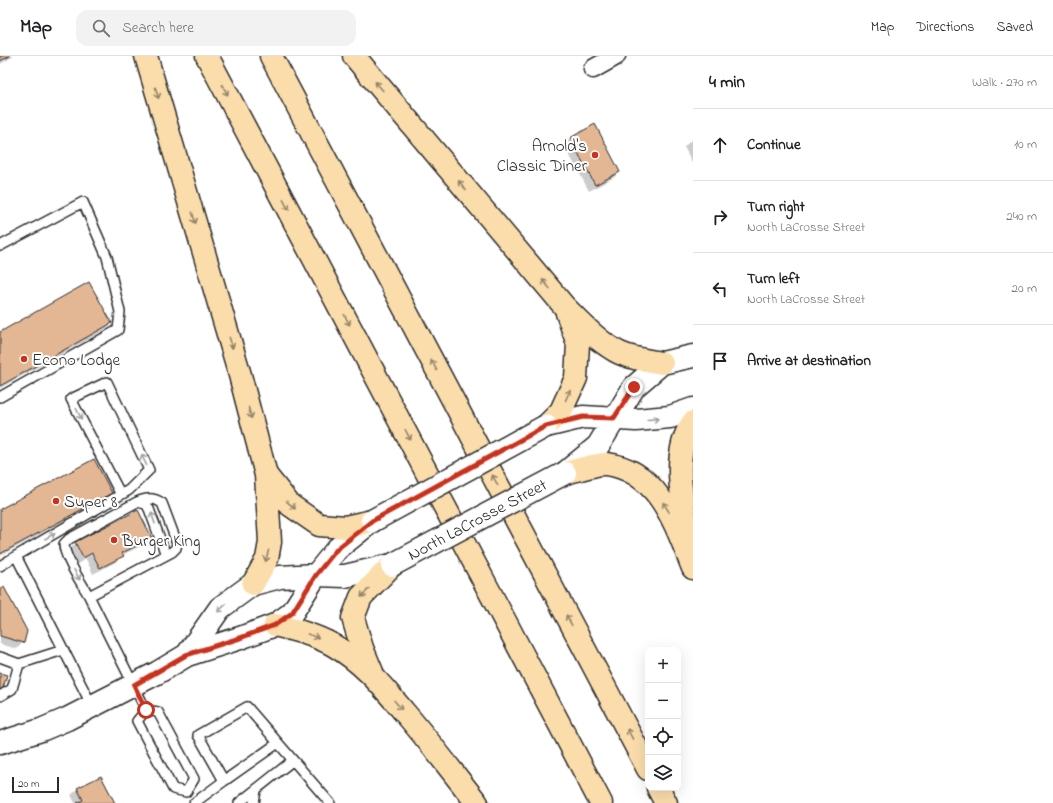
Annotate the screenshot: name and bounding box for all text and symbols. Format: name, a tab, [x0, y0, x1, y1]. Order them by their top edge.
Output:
search box	[76, 10, 356, 46]
text: Map	[20, 14, 52, 41]
icon: search	[90, 17, 112, 39]
text: Search here	[122, 17, 194, 39]
text: Map	[871, 17, 894, 38]
text: Directions	[916, 17, 974, 38]
text: Saved	[996, 17, 1033, 38]
text: 4 min	[709, 70, 745, 95]
text: Walk · 270 m	[972, 73, 1037, 92]
one-way arrow	[374, 80, 383, 91]
one-way arrow	[222, 84, 229, 96]
one-way arrow	[154, 87, 161, 100]
place label: Arnold's Classic Diner	[497, 134, 588, 179]
icon: ahead	[709, 134, 731, 156]
text: Continue	[747, 134, 801, 156]
text: 10 m	[1014, 135, 1037, 154]
marker: Arnold's Classic Diner	[590, 150, 600, 160]
one-way arrow	[458, 180, 467, 190]
text: Turn right	[747, 196, 805, 218]
one-way arrow	[282, 199, 290, 211]
icon: right	[709, 206, 731, 228]
text: 240 m	[1006, 207, 1037, 226]
one-way arrow	[191, 211, 198, 224]
text: North LaCrosse Street	[747, 218, 865, 237]
text: Turn left	[747, 268, 800, 290]
icon: left	[709, 278, 731, 300]
one-way arrow	[541, 279, 550, 290]
text: 20 m	[1012, 279, 1037, 298]
text: North LaCrosse Street	[747, 290, 865, 309]
one-way arrow	[343, 314, 351, 326]
one-way arrow	[228, 336, 235, 349]
place label: Econo Lodge	[32, 348, 120, 375]
icon: arrive	[709, 350, 731, 372]
text: Arrive at destination	[747, 350, 871, 372]
marker: Econo Lodge	[19, 354, 29, 364]
one-way arrow	[430, 359, 437, 371]
route end	[625, 378, 643, 396]
one-way arrow	[565, 389, 572, 401]
one-way arrow	[247, 406, 254, 419]
one-way arrow	[75, 408, 83, 420]
one-way arrow	[646, 415, 659, 422]
one-way arrow	[404, 429, 412, 441]
one-way arrow	[140, 455, 147, 467]
street label: North LaCrosse Street	[404, 473, 552, 568]
one-way arrow	[490, 474, 498, 486]
place label: Super 8	[64, 490, 117, 515]
marker: Super 8	[51, 496, 61, 506]
one-way arrow	[286, 500, 297, 509]
one-way arrow	[662, 502, 670, 513]
one-way arrow	[148, 513, 156, 525]
place label: Burger King	[121, 529, 201, 556]
one-way arrow	[44, 532, 56, 540]
marker: Burger King	[109, 535, 119, 545]
one-way arrow	[263, 549, 270, 562]
one-way arrow	[74, 569, 81, 581]
one-way arrow	[361, 588, 370, 598]
one-way arrow	[217, 603, 227, 613]
one-way arrow	[564, 614, 572, 626]
one-way arrow	[306, 633, 319, 640]
map controls	[645, 647, 681, 791]
button: +	[645, 647, 681, 683]
button: −	[645, 683, 681, 719]
one-way arrow	[393, 699, 402, 710]
route start	[137, 701, 155, 719]
button: locate	[645, 719, 681, 755]
one-way arrow	[625, 729, 633, 741]
button: layers	[645, 755, 681, 791]
scale bar	[12, 775, 59, 794]
text: 20 m	[18, 776, 40, 792]

